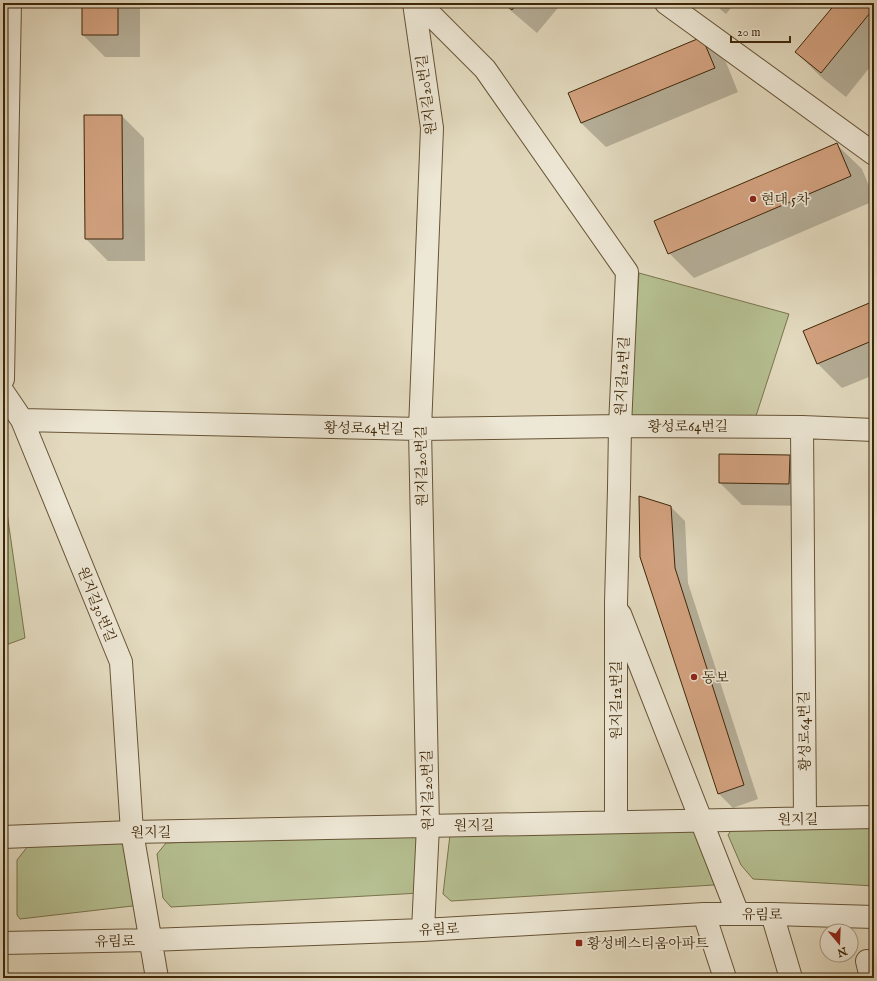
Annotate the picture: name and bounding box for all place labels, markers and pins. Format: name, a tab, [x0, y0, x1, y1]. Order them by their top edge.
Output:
place label: 현대 5차	[761, 191, 810, 209]
marker: 현대 5차	[748, 194, 758, 204]
place label: 동보	[702, 669, 730, 687]
marker: 동보	[689, 672, 699, 682]
place label: 황성베스티움아파트	[587, 935, 709, 953]
marker: 황성베스티움아파트	[574, 938, 584, 948]

